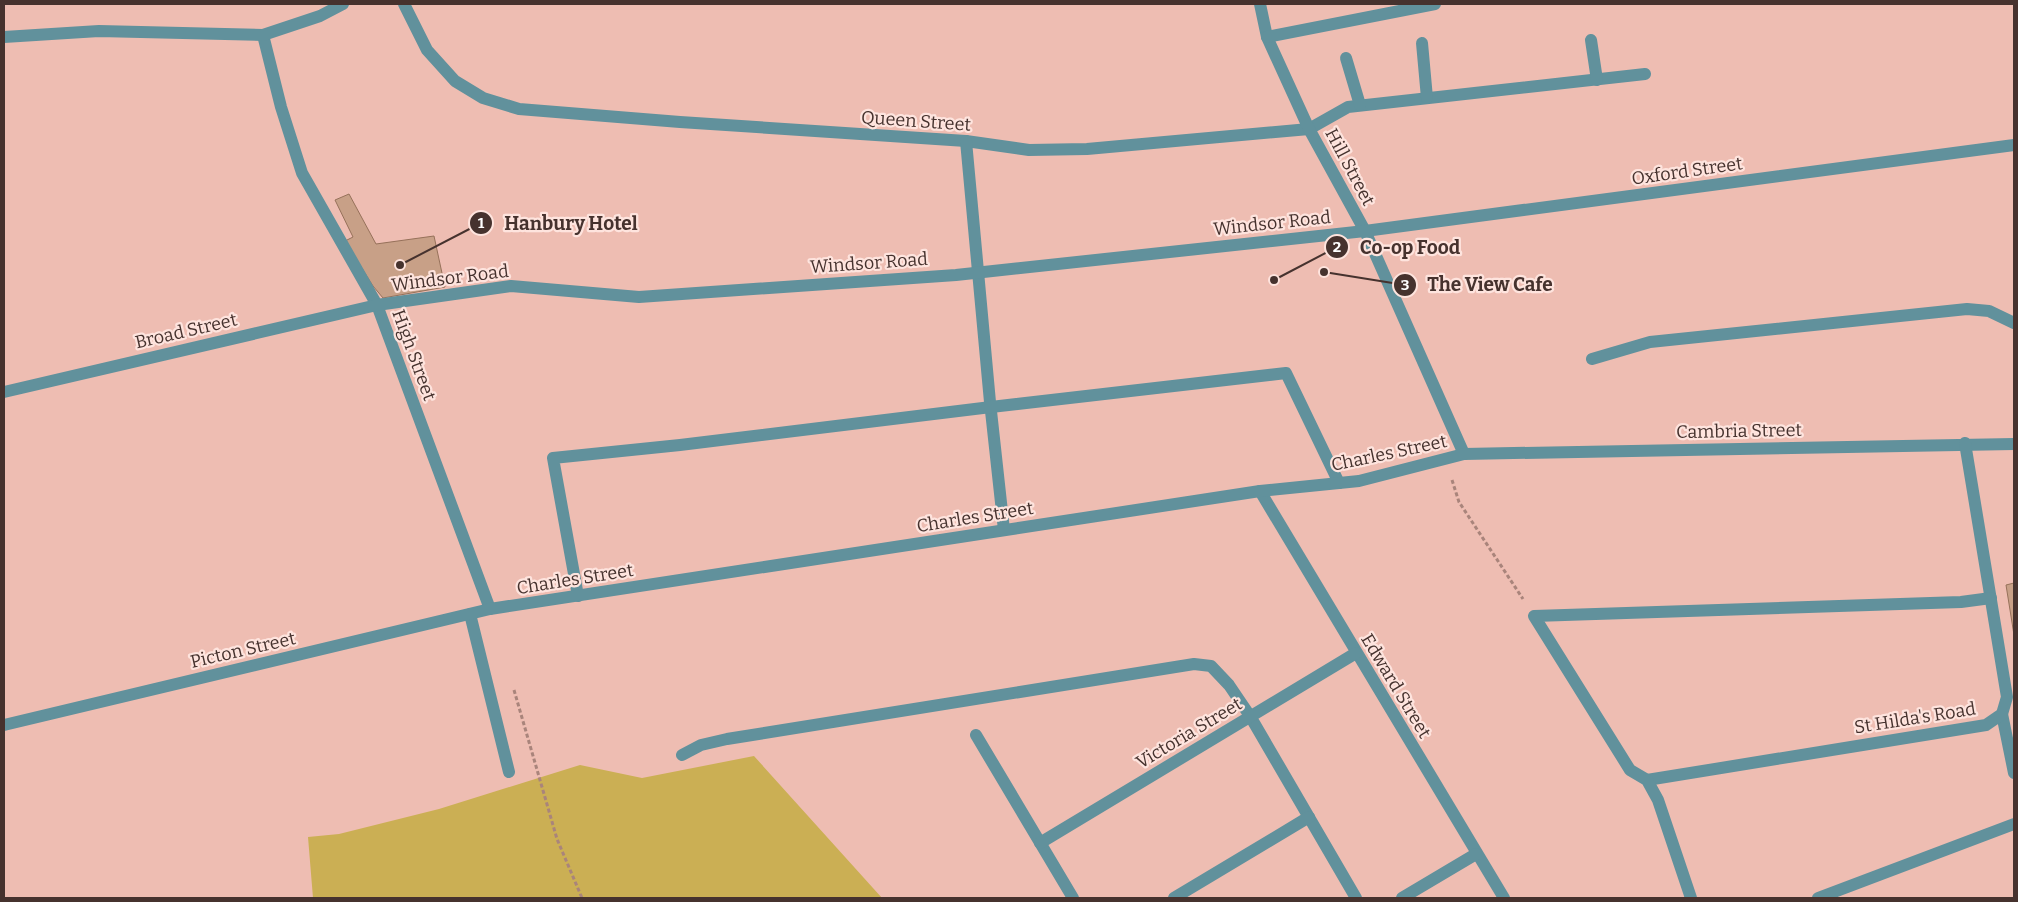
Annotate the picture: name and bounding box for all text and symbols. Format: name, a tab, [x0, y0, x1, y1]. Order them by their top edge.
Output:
street label: Queen Street	[860, 106, 972, 136]
street label: Hill Street	[1320, 125, 1380, 210]
street label: Oxford Street	[1630, 152, 1744, 190]
callout: Hanbury Hotel	[469, 206, 647, 240]
street label: Windsor Road	[1212, 206, 1332, 240]
text: Hanbury Hotel	[504, 212, 638, 235]
text: 1	[478, 214, 485, 232]
callout: Co-op Food	[1325, 230, 1470, 264]
text: Co-op Food	[1360, 236, 1461, 259]
text: 2	[1333, 238, 1341, 256]
street label: Windsor Road	[809, 248, 929, 278]
street label: Windsor Road	[390, 260, 510, 296]
callout: The View Cafe	[1392, 268, 1563, 302]
text: The View Cafe	[1427, 273, 1553, 296]
text: 3	[1401, 276, 1409, 294]
street label: High Street	[387, 307, 441, 404]
street label: Broad Street	[133, 308, 240, 353]
street label: Cambria Street	[1676, 419, 1803, 443]
street label: Charles Street	[1329, 430, 1449, 476]
street label: Charles Street	[915, 497, 1035, 537]
street label: Charles Street	[515, 559, 635, 599]
street label: Picton Street	[188, 627, 298, 673]
street label: Edward Street	[1356, 630, 1436, 743]
street label: Victoria Street	[1132, 692, 1246, 773]
street label: St Hilda's Road	[1853, 697, 1978, 738]

